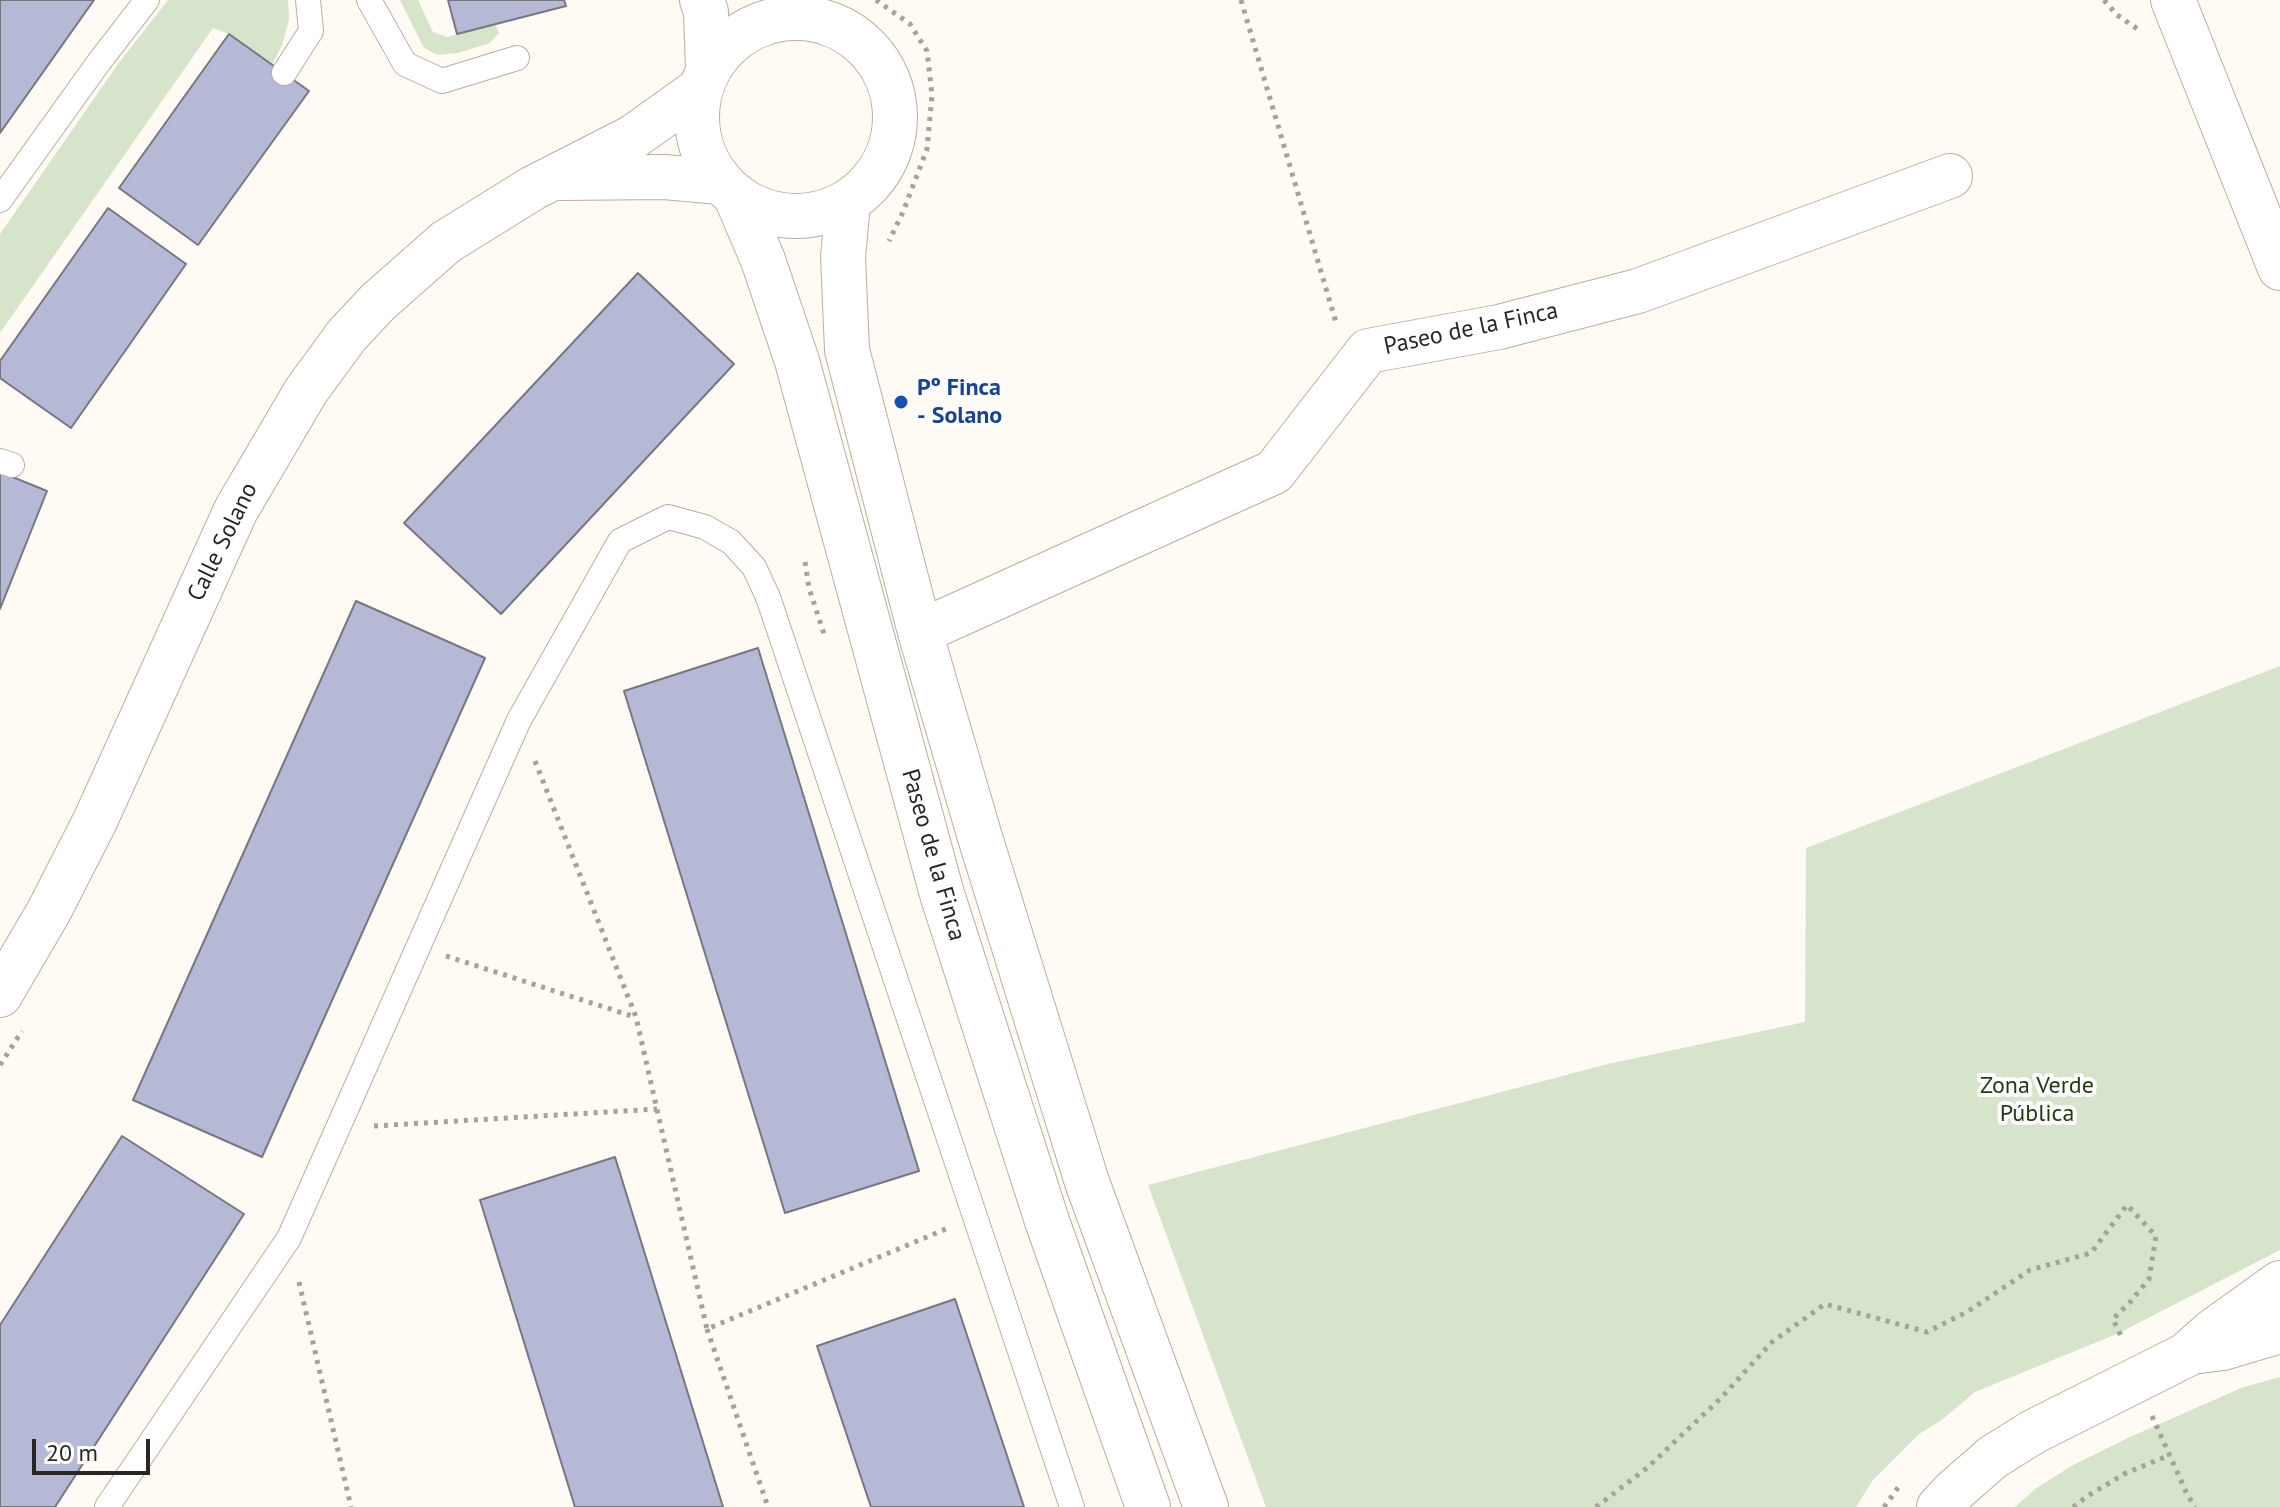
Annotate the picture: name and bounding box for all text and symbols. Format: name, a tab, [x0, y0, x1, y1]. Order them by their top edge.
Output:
street label: Paseo de la Finca	[1381, 296, 1561, 362]
place label: Pº Finca - Solano	[917, 374, 1002, 430]
marker: Pº Finca - Solano	[892, 393, 910, 411]
street label: Calle Solano	[182, 478, 264, 606]
street label: Paseo de la Finca	[895, 766, 971, 944]
park label: Zona Verde Pública	[1980, 1072, 2094, 1128]
scale bar	[36, 1423, 154, 1473]
text: 20 m	[46, 1437, 98, 1468]

